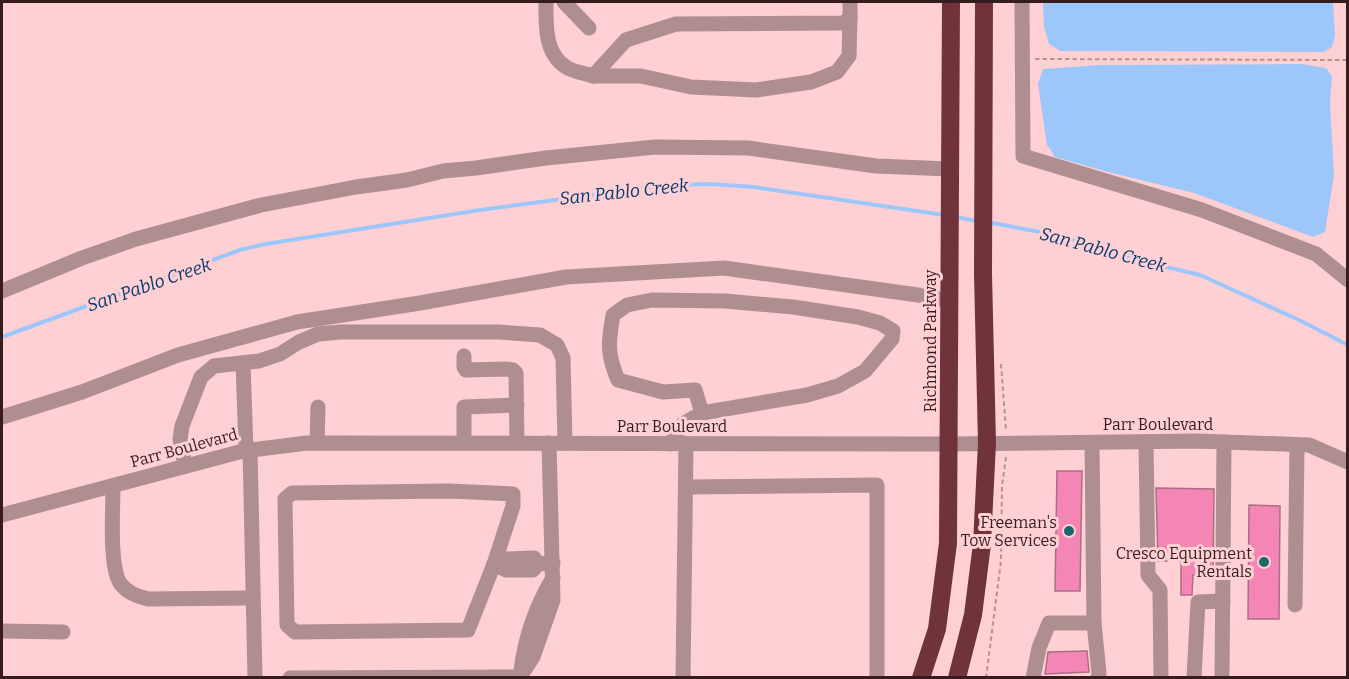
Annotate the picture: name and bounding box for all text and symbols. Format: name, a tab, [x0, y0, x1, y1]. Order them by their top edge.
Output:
water label: San Pablo Creek	[558, 174, 690, 210]
water label: San Pablo Creek	[1037, 223, 1169, 278]
water label: San Pablo Creek	[84, 253, 214, 317]
street label: Richmond Parkway	[921, 269, 940, 412]
street label: Parr Boulevard	[1103, 415, 1214, 434]
street label: Parr Boulevard	[617, 417, 728, 436]
street label: Parr Boulevard	[128, 424, 240, 471]
place label: Freeman's Tow Services	[961, 513, 1057, 550]
marker: Freeman's Tow Services	[1062, 524, 1076, 538]
place label: Cresco Equipment Rentals	[1116, 544, 1252, 581]
marker: Cresco Equipment Rentals	[1257, 555, 1271, 569]

